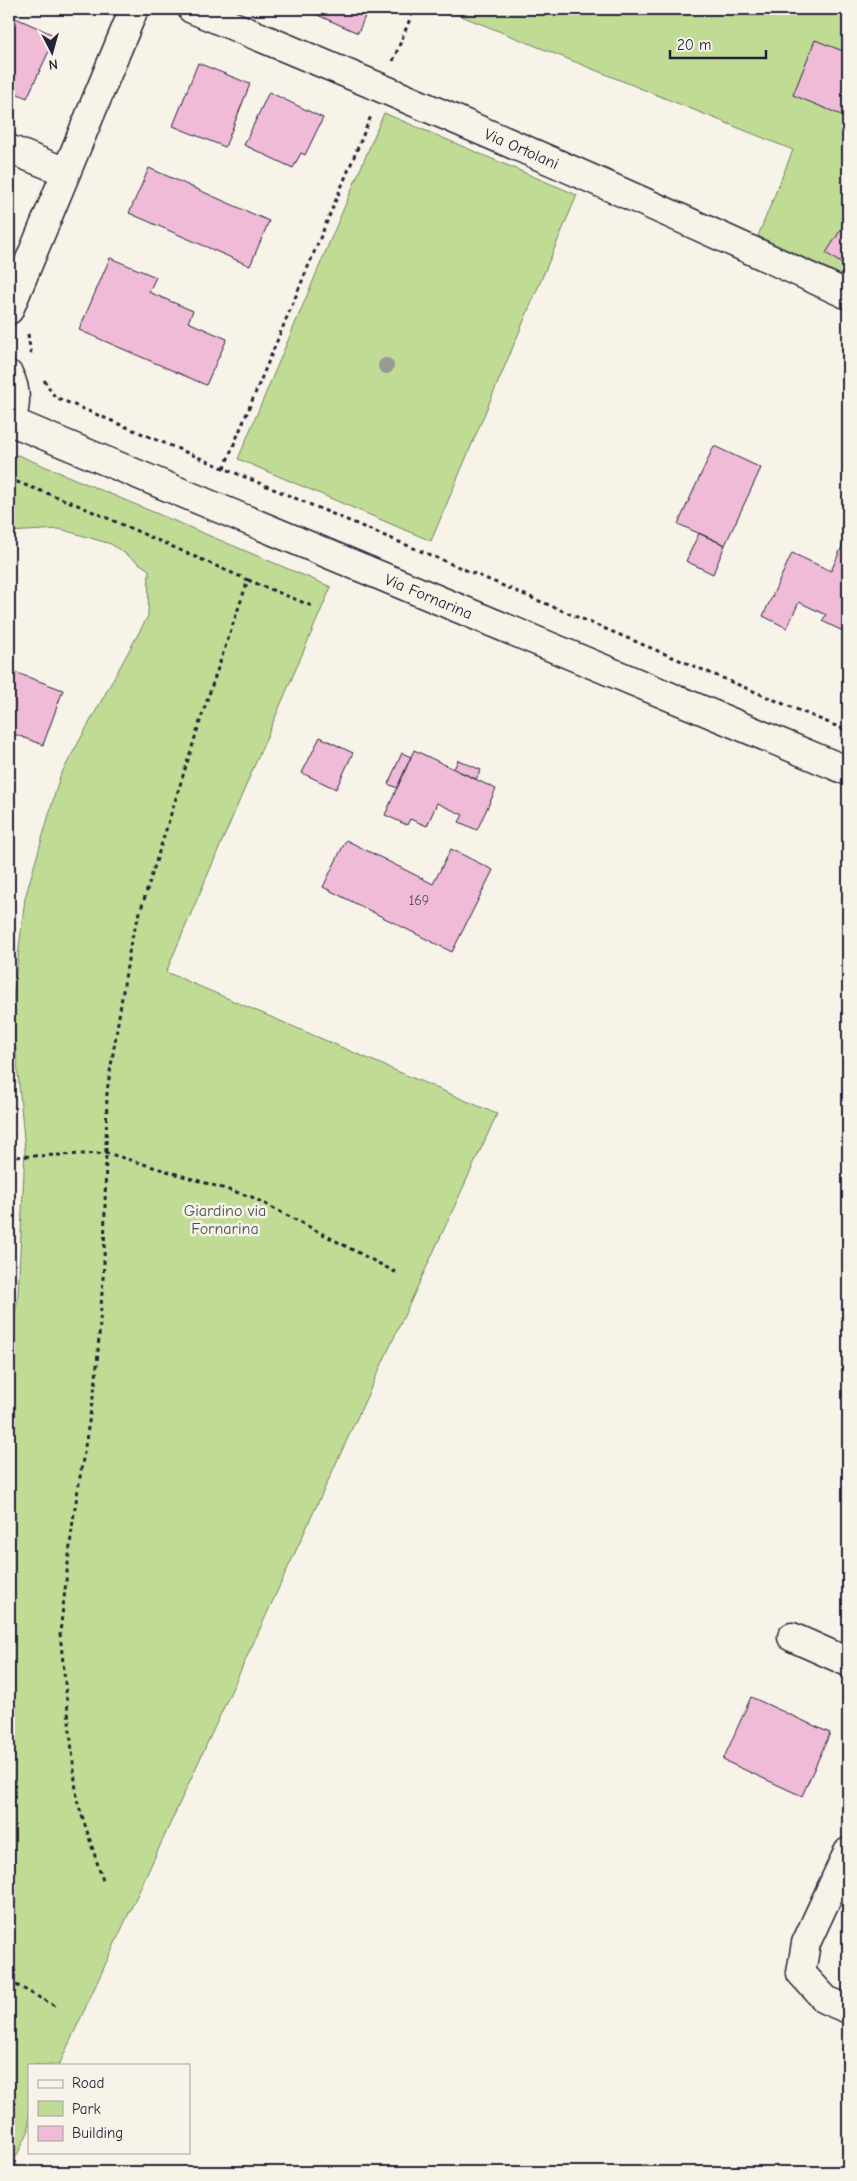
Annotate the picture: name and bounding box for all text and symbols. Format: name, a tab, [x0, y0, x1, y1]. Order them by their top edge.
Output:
north arrow	[28, 28, 78, 78]
scale bar	[670, 28, 766, 60]
text: 20 m	[677, 36, 711, 54]
text: N	[48, 56, 59, 73]
street label: Via Ortolani	[481, 125, 561, 173]
street label: Via Fornarina	[382, 571, 475, 623]
house number: 169	[409, 892, 429, 909]
park label: Giardino via Fornarina	[184, 1202, 266, 1238]
legend	[28, 2064, 190, 2154]
text: Road	[72, 2074, 104, 2092]
text: Park	[72, 2100, 101, 2118]
text: Building	[72, 2124, 123, 2142]

